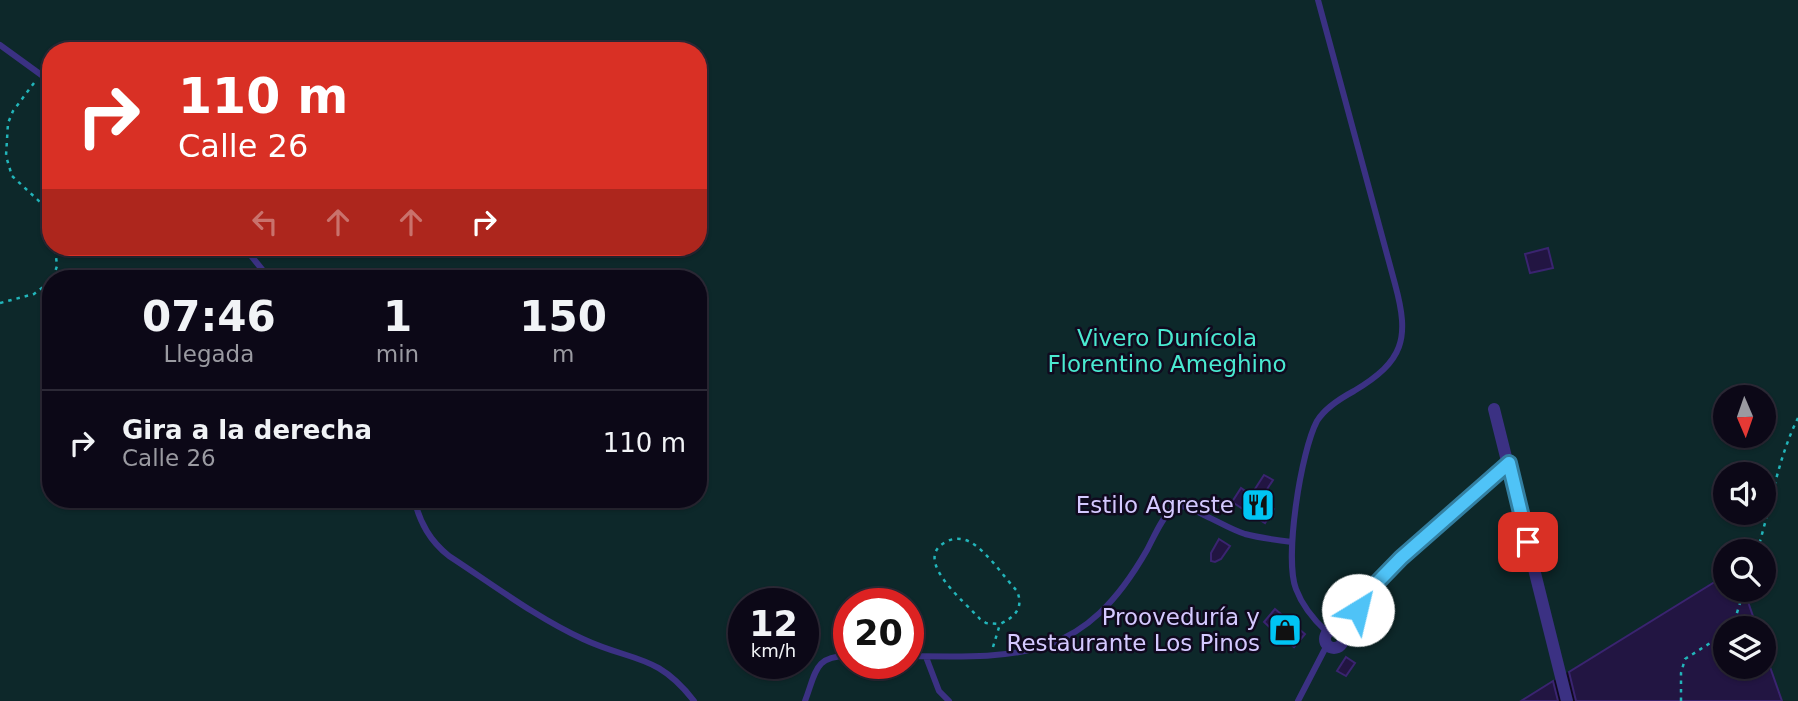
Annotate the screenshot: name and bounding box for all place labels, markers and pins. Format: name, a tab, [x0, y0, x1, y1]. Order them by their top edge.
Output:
restaurant icon: Estilo Agreste	[1239, 486, 1277, 524]
place label: Estilo Agreste	[1076, 492, 1234, 518]
pin	[1498, 512, 1558, 572]
place label: Prooveduría y Restaurante Los Pinos	[1006, 604, 1260, 656]
shop icon: Prooveduría y Restaurante Los Pinos	[1266, 611, 1304, 649]

